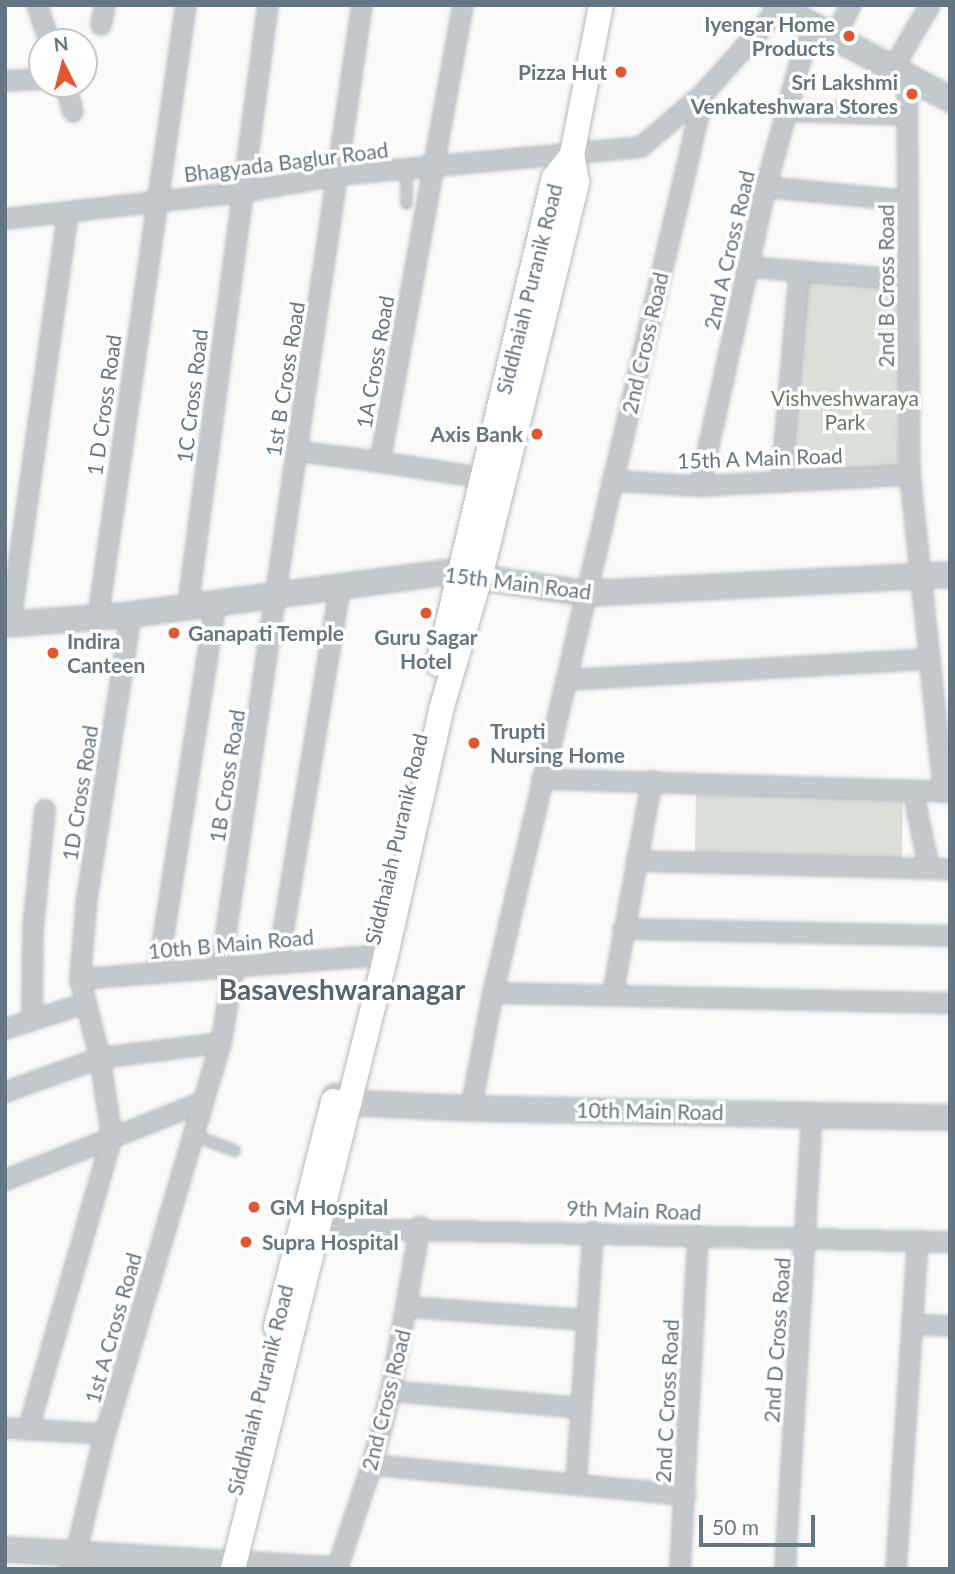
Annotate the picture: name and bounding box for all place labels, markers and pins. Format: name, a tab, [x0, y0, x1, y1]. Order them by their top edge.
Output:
place label: Iyengar Home Products	[704, 11, 835, 61]
marker: Iyengar Home Products	[841, 28, 857, 44]
place label: Pizza Hut	[518, 59, 607, 85]
marker: Pizza Hut	[613, 64, 629, 80]
place label: Sri Lakshmi Venkateshwara Stores	[691, 69, 898, 119]
marker: Sri Lakshmi Venkateshwara Stores	[904, 86, 920, 102]
place label: Axis Bank	[430, 421, 523, 447]
marker: Axis Bank	[529, 426, 545, 442]
marker: Guru Sagar Hotel	[418, 605, 434, 621]
place label: Ganapati Temple	[188, 620, 345, 646]
place label: Guru Sagar Hotel	[374, 624, 478, 674]
marker: Ganapati Temple	[166, 625, 182, 641]
place label: Indira Canteen	[67, 628, 145, 678]
marker: Indira Canteen	[45, 645, 61, 661]
place label: Trupti Nursing Home	[490, 718, 625, 768]
marker: Trupti Nursing Home	[464, 733, 484, 753]
place label: GM Hospital	[270, 1194, 388, 1220]
marker: GM Hospital	[244, 1197, 264, 1217]
place label: Supra Hospital	[262, 1229, 399, 1255]
marker: Supra Hospital	[236, 1232, 256, 1252]

